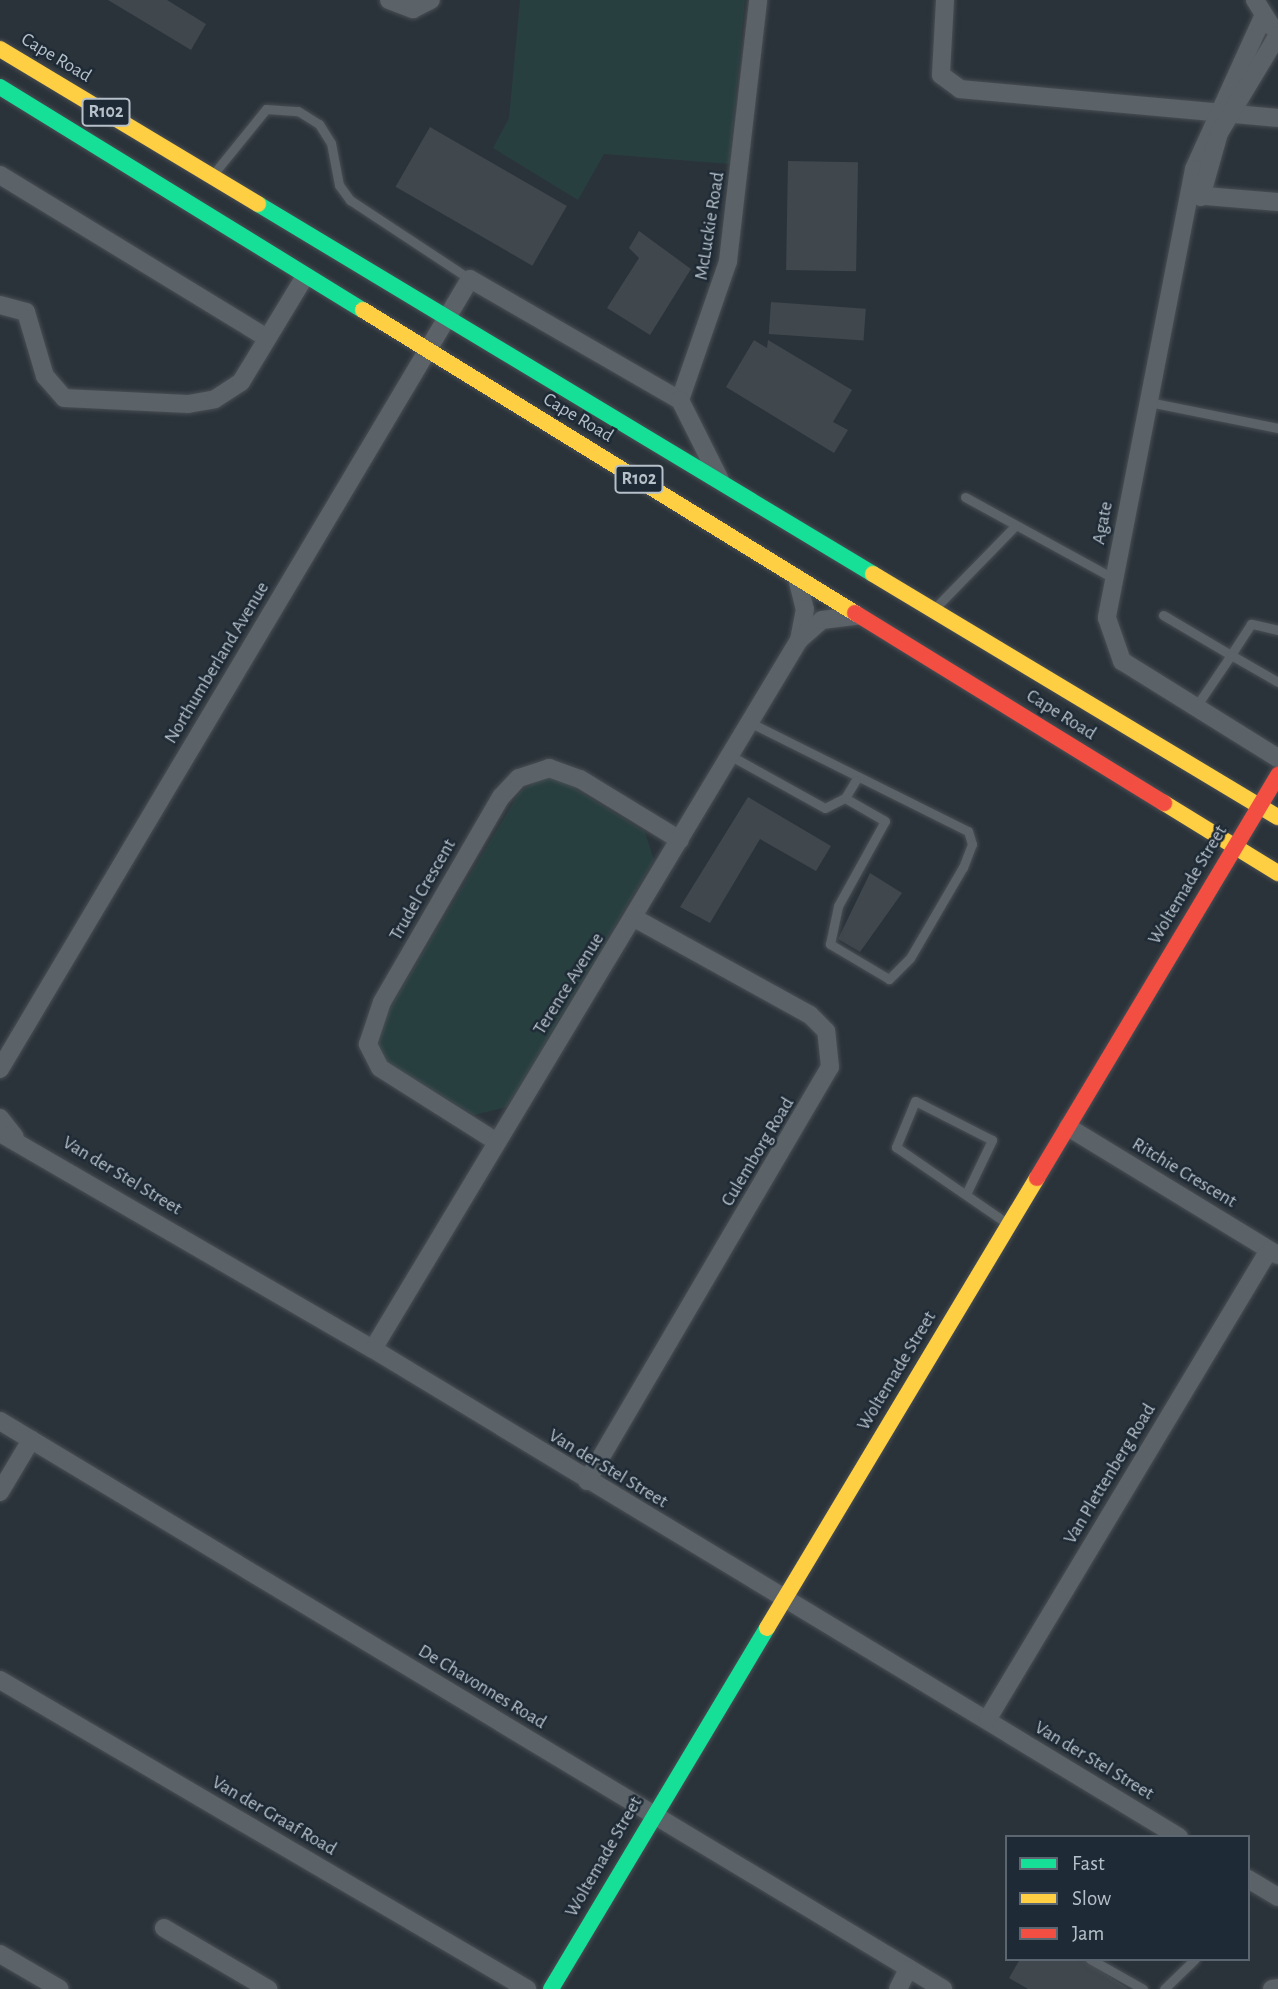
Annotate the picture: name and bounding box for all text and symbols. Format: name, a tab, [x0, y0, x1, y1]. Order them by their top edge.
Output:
street label: Cape Road	[17, 28, 95, 88]
road number: R102	[82, 98, 130, 127]
street label: McLuckie Road	[690, 170, 730, 282]
street label: Cape Road	[539, 388, 617, 448]
road number: R102	[614, 464, 664, 494]
street label: Agate	[1088, 500, 1118, 546]
street label: Northumberland Avenue	[160, 578, 274, 748]
street label: Cape Road	[1022, 685, 1100, 745]
street label: Woltemade Street	[1143, 821, 1233, 949]
street label: Trudel Crescent	[385, 835, 461, 945]
street label: Terence Avenue	[529, 929, 609, 1039]
street label: Culemborg Road	[717, 1093, 799, 1211]
street label: Van der Stel Street	[58, 1131, 186, 1221]
street label: Ritchie Crescent	[1128, 1133, 1240, 1213]
street label: Woltemade Street	[852, 1307, 942, 1435]
street label: Van Plettenberg Road	[1059, 1400, 1161, 1548]
street label: Van der Stel Street	[544, 1424, 672, 1514]
street label: De Chavonnes Road	[414, 1640, 550, 1734]
street label: Van der Stel Street	[1030, 1716, 1158, 1806]
street label: Van der Graaf Road	[208, 1771, 340, 1861]
street label: Woltemade Street	[560, 1793, 648, 1921]
legend	[1005, 1835, 1250, 1961]
text: Fast	[1072, 1853, 1105, 1874]
text: Slow	[1072, 1888, 1111, 1909]
text: Jam	[1072, 1923, 1104, 1944]

